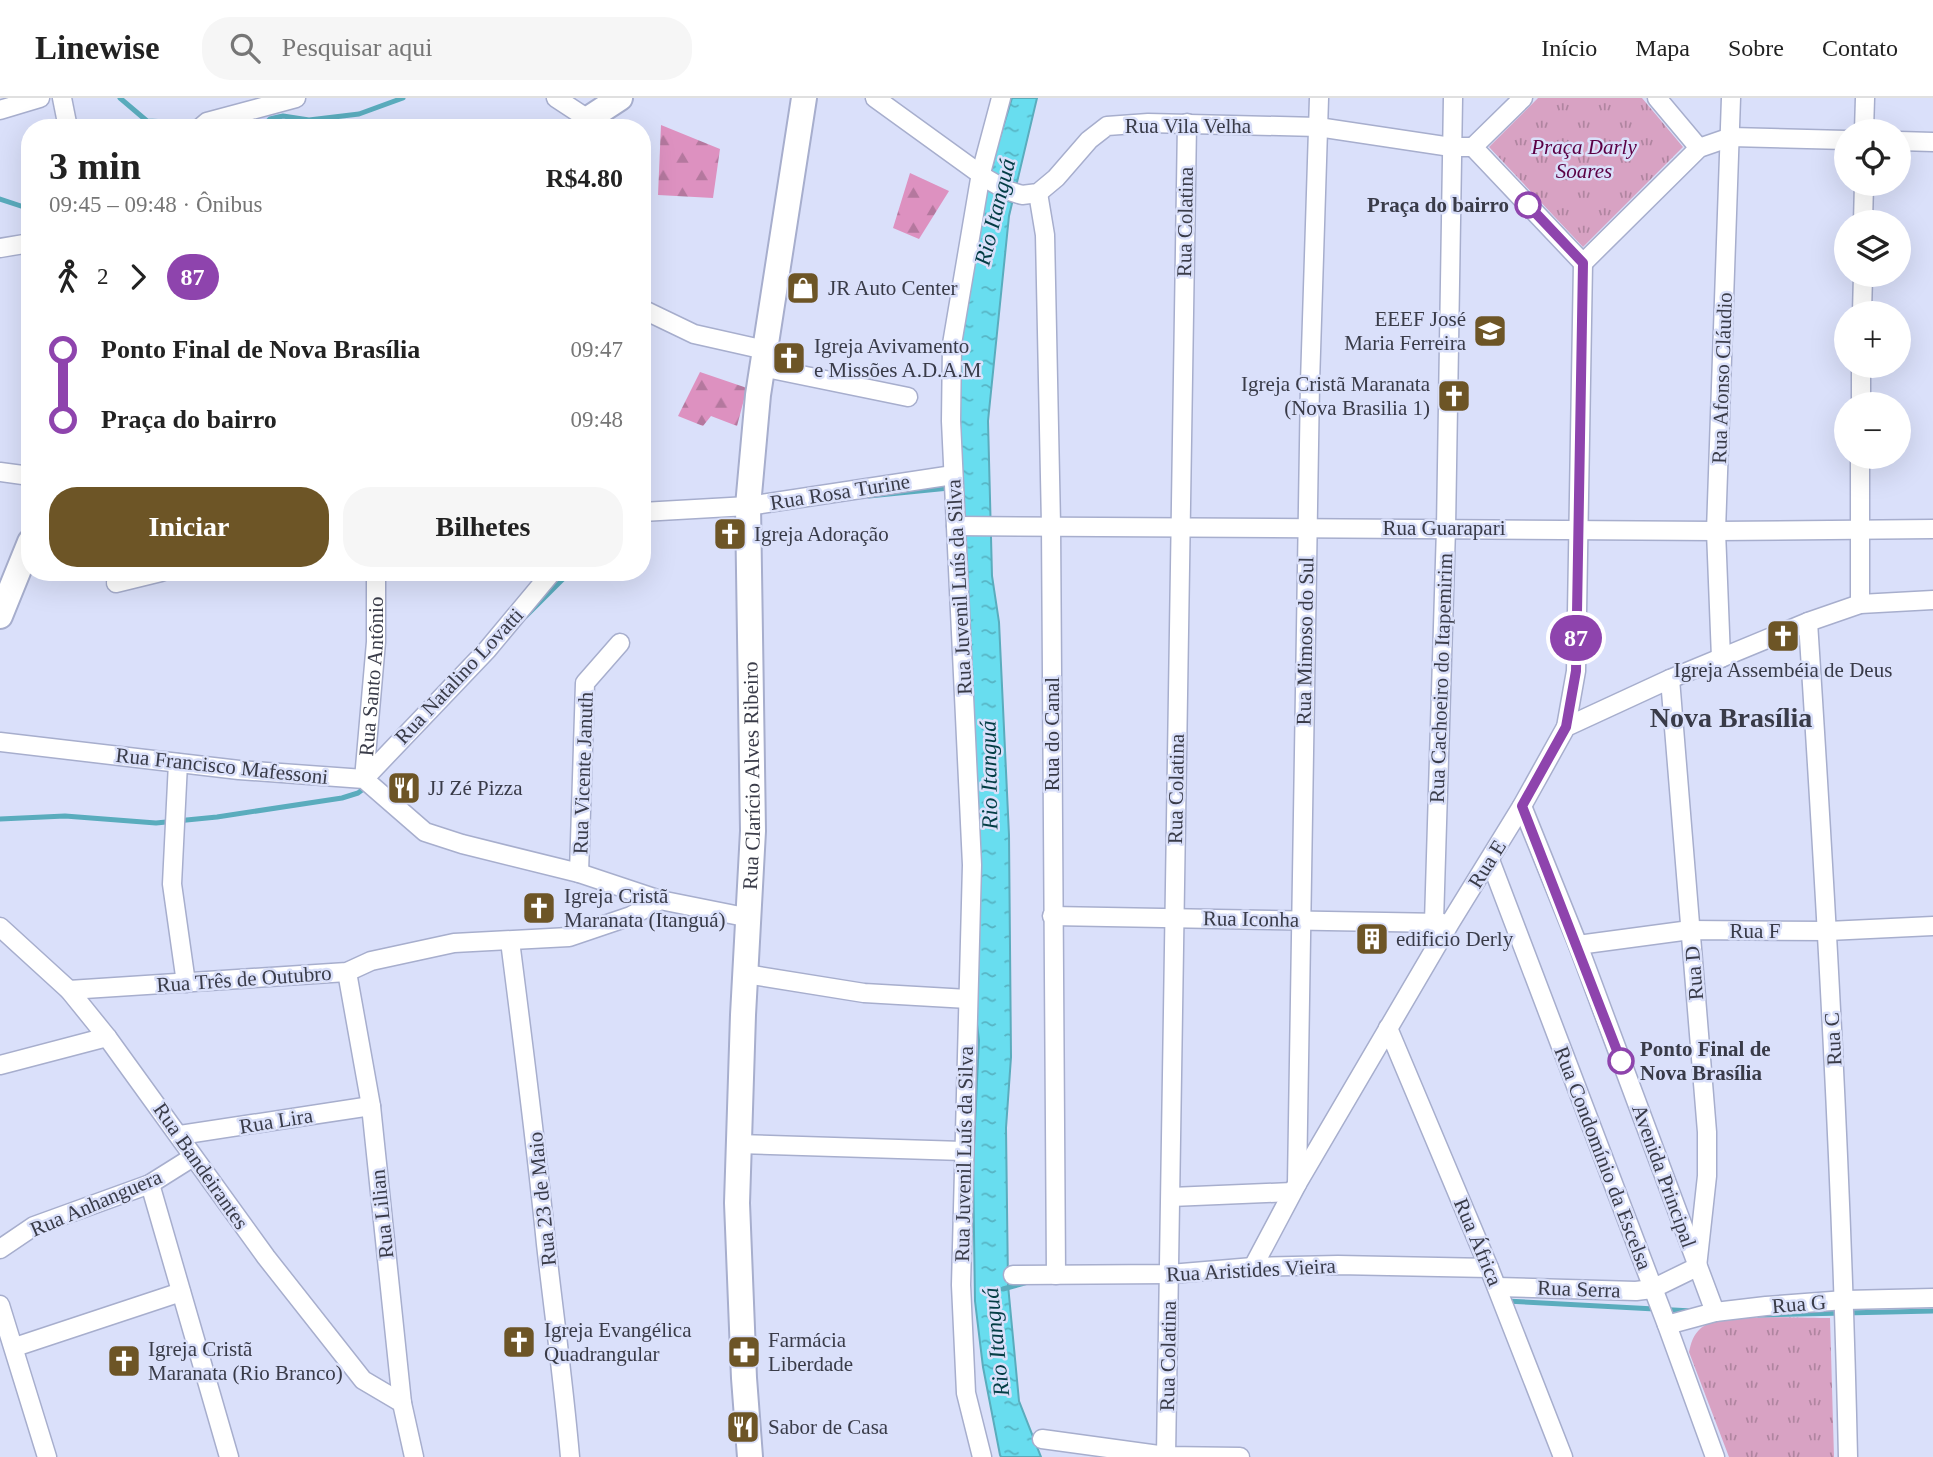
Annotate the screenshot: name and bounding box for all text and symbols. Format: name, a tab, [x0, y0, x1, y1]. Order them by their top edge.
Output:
search box	[202, 17, 692, 80]
icon: search	[226, 29, 264, 67]
text: Linewise	[35, 30, 160, 66]
text: Pesquisar aqui	[282, 33, 433, 62]
text: Início	[1541, 35, 1597, 61]
text: Mapa	[1635, 35, 1690, 61]
text: Sobre	[1728, 35, 1784, 61]
text: Contato	[1822, 35, 1898, 61]
street label: Rua Vila Velha	[1125, 114, 1252, 138]
map controls	[1834, 119, 1911, 469]
button: locate	[1834, 119, 1911, 196]
park label: Praça Darly Soares	[1530, 135, 1637, 183]
text: 3 min	[49, 145, 141, 187]
water label: Rio Itanguá	[969, 156, 1020, 269]
text: R$4.80	[546, 164, 623, 193]
street label: Rua Colatina	[1172, 166, 1198, 277]
text: 09:45 – 09:48 · Ônibus	[49, 192, 262, 217]
marker: Praça do bairro	[1515, 192, 1541, 218]
place label: Praça do bairro	[1367, 193, 1509, 217]
button: layers	[1834, 210, 1911, 287]
icon: walk	[49, 258, 87, 296]
icon: forward	[119, 258, 157, 296]
text: 2	[97, 264, 109, 289]
text: 87	[181, 264, 205, 290]
shop icon: JR Auto Center	[784, 269, 822, 307]
place label: JR Auto Center	[828, 276, 958, 300]
street label: Rua Afonso Cláudio	[1707, 292, 1737, 464]
button: +	[1834, 301, 1911, 378]
place label: EEEF José Maria Ferreira	[1344, 307, 1467, 355]
school or university icon: EEEF José Maria Ferreira	[1471, 312, 1509, 350]
place label: Igreja Avivamento e Missões A.D.A.M	[814, 334, 982, 382]
text: Ponto Final de Nova Brasília	[101, 335, 420, 364]
text: 09:47	[571, 337, 623, 362]
church icon: Igreja Avivamento e Missões A.D.A.M	[770, 339, 808, 377]
place label: Igreja Cristã Maranata (Nova Brasilia 1)	[1241, 372, 1431, 420]
church icon: Igreja Cristã Maranata (Nova Brasilia 1)	[1435, 377, 1473, 415]
button: −	[1834, 392, 1911, 469]
text: Praça do bairro	[101, 405, 277, 434]
text: 09:48	[571, 407, 623, 432]
street label: Rua Rosa Turine	[768, 469, 912, 515]
street label: Rua Juvenil Luís da Silva	[941, 478, 977, 695]
button: Iniciar	[49, 487, 329, 567]
button: Bilhetes	[343, 487, 623, 567]
church icon: Igreja Adoração	[711, 515, 749, 553]
street label: Rua Guarapari	[1382, 516, 1506, 540]
place label: Igreja Adoração	[754, 522, 889, 546]
street label: Rua Cachoeiro do Itapemirim	[1425, 553, 1457, 803]
street label: Rua Mimoso do Sul	[1292, 556, 1318, 726]
street label: Rua Santo Antônio	[354, 597, 388, 757]
street label: Rua Natalino Lovatti	[390, 603, 528, 749]
line badge: 87	[1544, 615, 1608, 661]
church icon: Igreja Assembéia de Deus	[1764, 617, 1802, 655]
text: 87	[1564, 625, 1588, 651]
place label: Igreja Assembéia de Deus	[1674, 658, 1892, 682]
street label: Rua Clarício Alves Ribeiro	[738, 661, 765, 890]
street label: Rua do Canal	[1040, 677, 1064, 791]
street label: Rua Vicente Januth	[568, 691, 598, 855]
district label: Nova Brasília	[1650, 702, 1812, 733]
water label: Rio Itanguá	[976, 720, 1002, 831]
street label: Rua Colatina	[1163, 733, 1189, 844]
street label: Rua Francisco Mafessoni	[115, 743, 330, 789]
restaurant icon: JJ Zé Pizza	[385, 769, 423, 807]
place label: JJ Zé Pizza	[428, 776, 523, 800]
street label: Rua E	[1463, 836, 1511, 892]
place label: Igreja Cristã Maranata (Itanguá)	[564, 884, 726, 932]
church icon: Igreja Cristã Maranata (Itanguá)	[520, 889, 558, 927]
street label: Rua Iconha	[1203, 906, 1300, 932]
street label: Rua F	[1730, 919, 1780, 943]
building icon: edificio Derly	[1353, 920, 1391, 958]
place label: edificio Derly	[1396, 927, 1514, 951]
street label: Rua D	[1680, 945, 1708, 1001]
street label: Rua Três de Outubro	[156, 961, 332, 997]
street label: Rua C	[1820, 1012, 1846, 1066]
place label: Ponto Final de Nova Brasília	[1640, 1037, 1771, 1085]
street label: Rua Condomínio da Escelsa	[1549, 1043, 1657, 1274]
street label: Rua Juvenil Luís da Silva	[950, 1045, 978, 1262]
marker: Ponto Final de Nova Brasília	[1608, 1048, 1634, 1074]
street label: Rua Bandeirantes	[149, 1098, 253, 1234]
street label: Avenida Principal	[1627, 1101, 1701, 1251]
street label: Rua Lira	[238, 1103, 315, 1139]
street label: Rua 23 de Maio	[523, 1131, 561, 1267]
street label: Rua Anhanguera	[27, 1164, 166, 1242]
street label: Rua Lilian	[365, 1168, 399, 1260]
street label: Rua África	[1449, 1195, 1507, 1290]
street label: Rua Aristides Vieira	[1166, 1254, 1337, 1286]
street label: Rua Serra	[1537, 1276, 1622, 1302]
water label: Rio Itanguá	[978, 1286, 1014, 1399]
street label: Rua G	[1771, 1290, 1827, 1318]
street label: Rua Colatina	[1155, 1300, 1181, 1411]
place label: Igreja Evangélica Quadrangular	[544, 1318, 692, 1366]
church icon: Igreja Evangélica Quadrangular	[500, 1323, 538, 1361]
place label: Farmácia Liberdade	[768, 1328, 853, 1376]
pharmacy icon: Farmácia Liberdade	[725, 1333, 763, 1371]
place label: Igreja Cristã Maranata (Rio Branco)	[148, 1337, 343, 1385]
church icon: Igreja Cristã Maranata (Rio Branco)	[105, 1342, 143, 1380]
restaurant icon: Sabor de Casa	[724, 1408, 762, 1446]
place label: Sabor de Casa	[768, 1415, 889, 1439]

